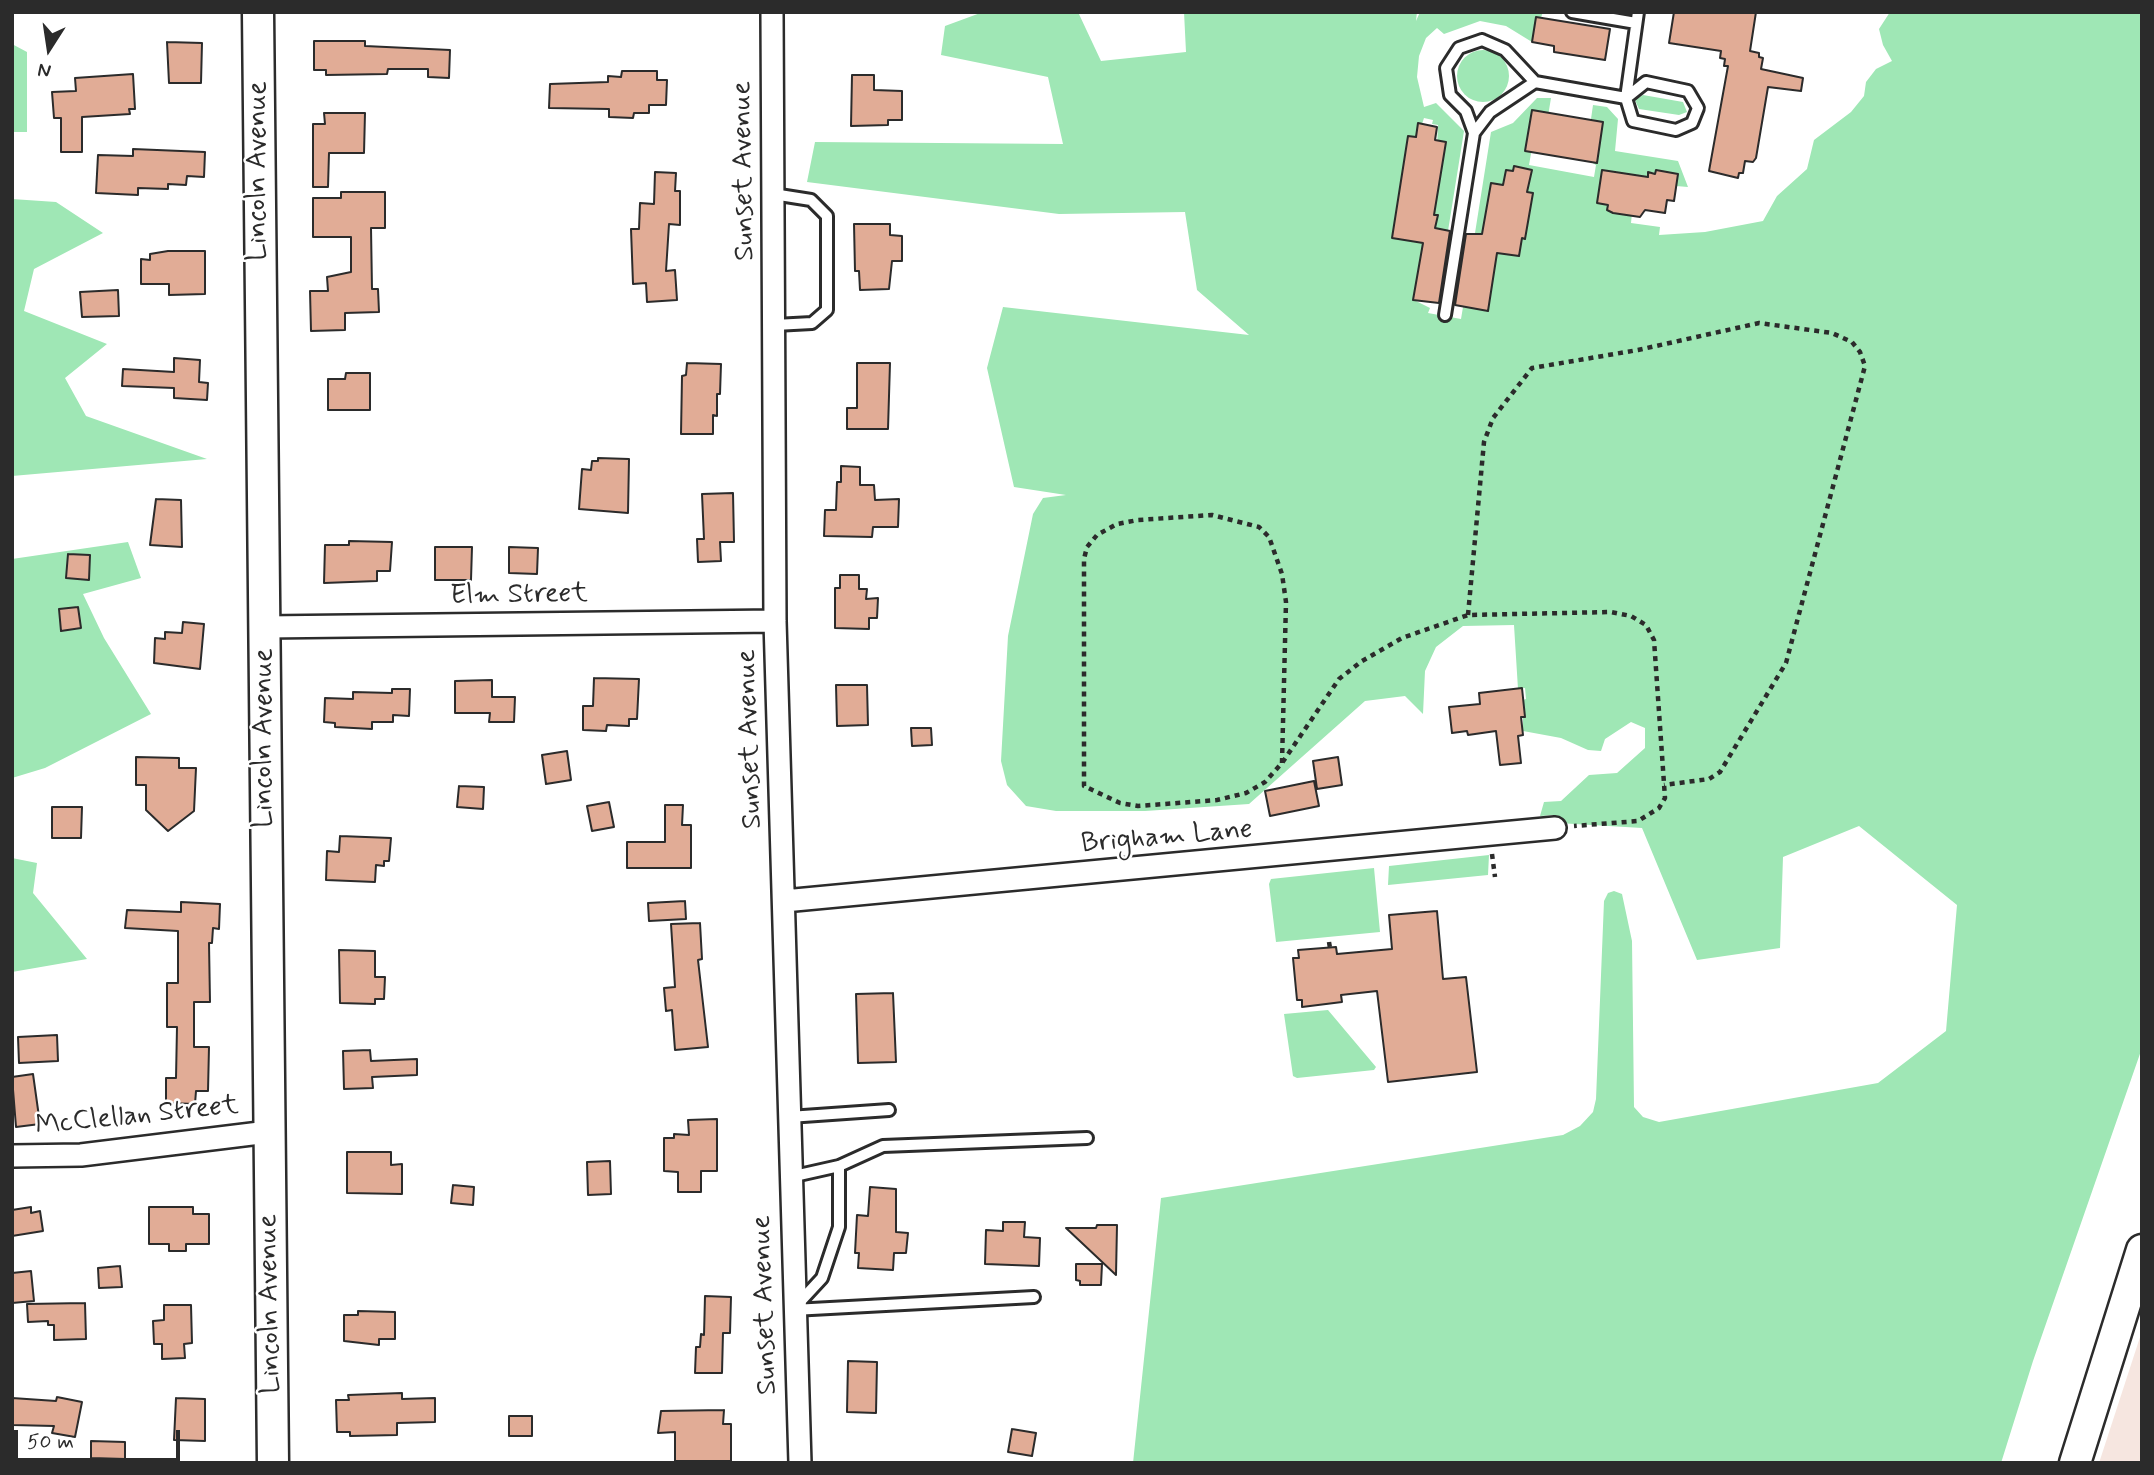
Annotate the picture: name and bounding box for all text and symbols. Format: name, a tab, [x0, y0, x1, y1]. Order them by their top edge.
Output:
north arrow	[14, 14, 84, 84]
text: N	[36, 56, 53, 84]
street label: Lincoln Avenue	[242, 81, 276, 261]
street label: Sunset Avenue	[727, 81, 763, 261]
street label: Elm Street	[450, 578, 588, 614]
street label: Lincoln Avenue	[248, 648, 282, 828]
street label: Sunset Avenue	[731, 649, 771, 829]
street label: Brigham Lane	[1080, 814, 1254, 862]
street label: McClellan Street	[34, 1090, 240, 1144]
street label: Lincoln Avenue	[253, 1214, 289, 1394]
street label: Sunset Avenue	[746, 1215, 786, 1395]
scale bar	[18, 1416, 184, 1460]
text: 50 m	[27, 1428, 74, 1456]

